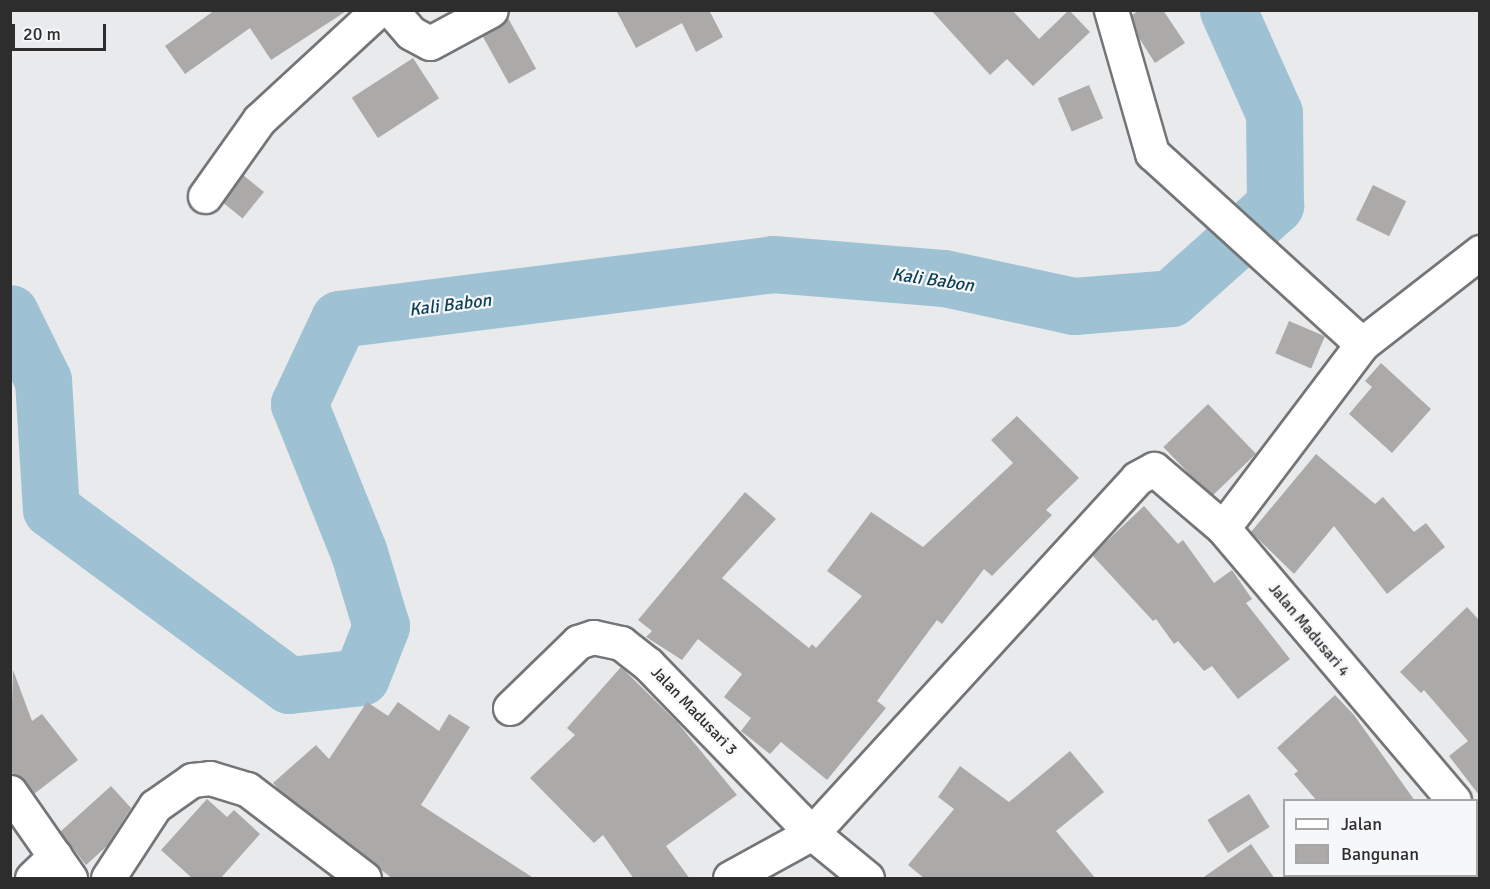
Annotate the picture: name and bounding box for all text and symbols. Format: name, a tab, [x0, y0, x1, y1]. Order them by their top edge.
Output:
scale bar	[15, 12, 110, 50]
text: 20 m	[23, 23, 61, 45]
water label: Kali Babon	[891, 264, 975, 296]
water label: Kali Babon	[408, 289, 492, 321]
street label: Jalan Madusari 4	[1264, 579, 1354, 681]
street label: Jalan Madusari 3	[647, 663, 741, 759]
legend	[1283, 799, 1478, 877]
text: Jalan	[1341, 813, 1382, 835]
text: Bangunan	[1341, 843, 1419, 865]

